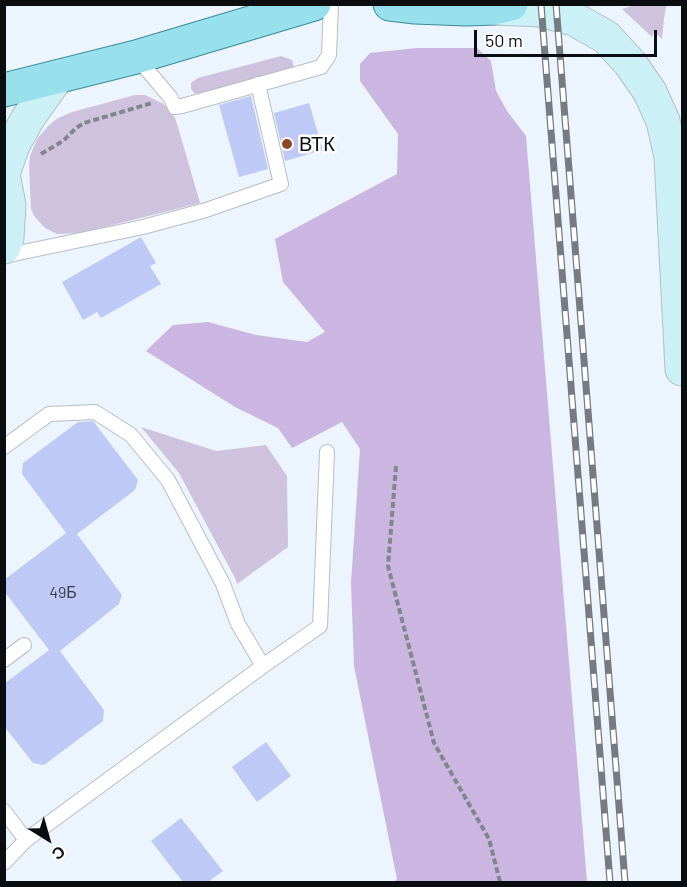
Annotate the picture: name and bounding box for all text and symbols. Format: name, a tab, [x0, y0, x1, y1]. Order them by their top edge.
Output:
scale bar	[477, 18, 660, 56]
text: 50 m	[485, 29, 523, 51]
place label: ВТК	[299, 132, 335, 156]
marker: ВТК	[280, 137, 294, 151]
house number: 49Б	[49, 583, 77, 603]
north arrow	[18, 809, 78, 869]
text: С	[49, 843, 69, 865]

